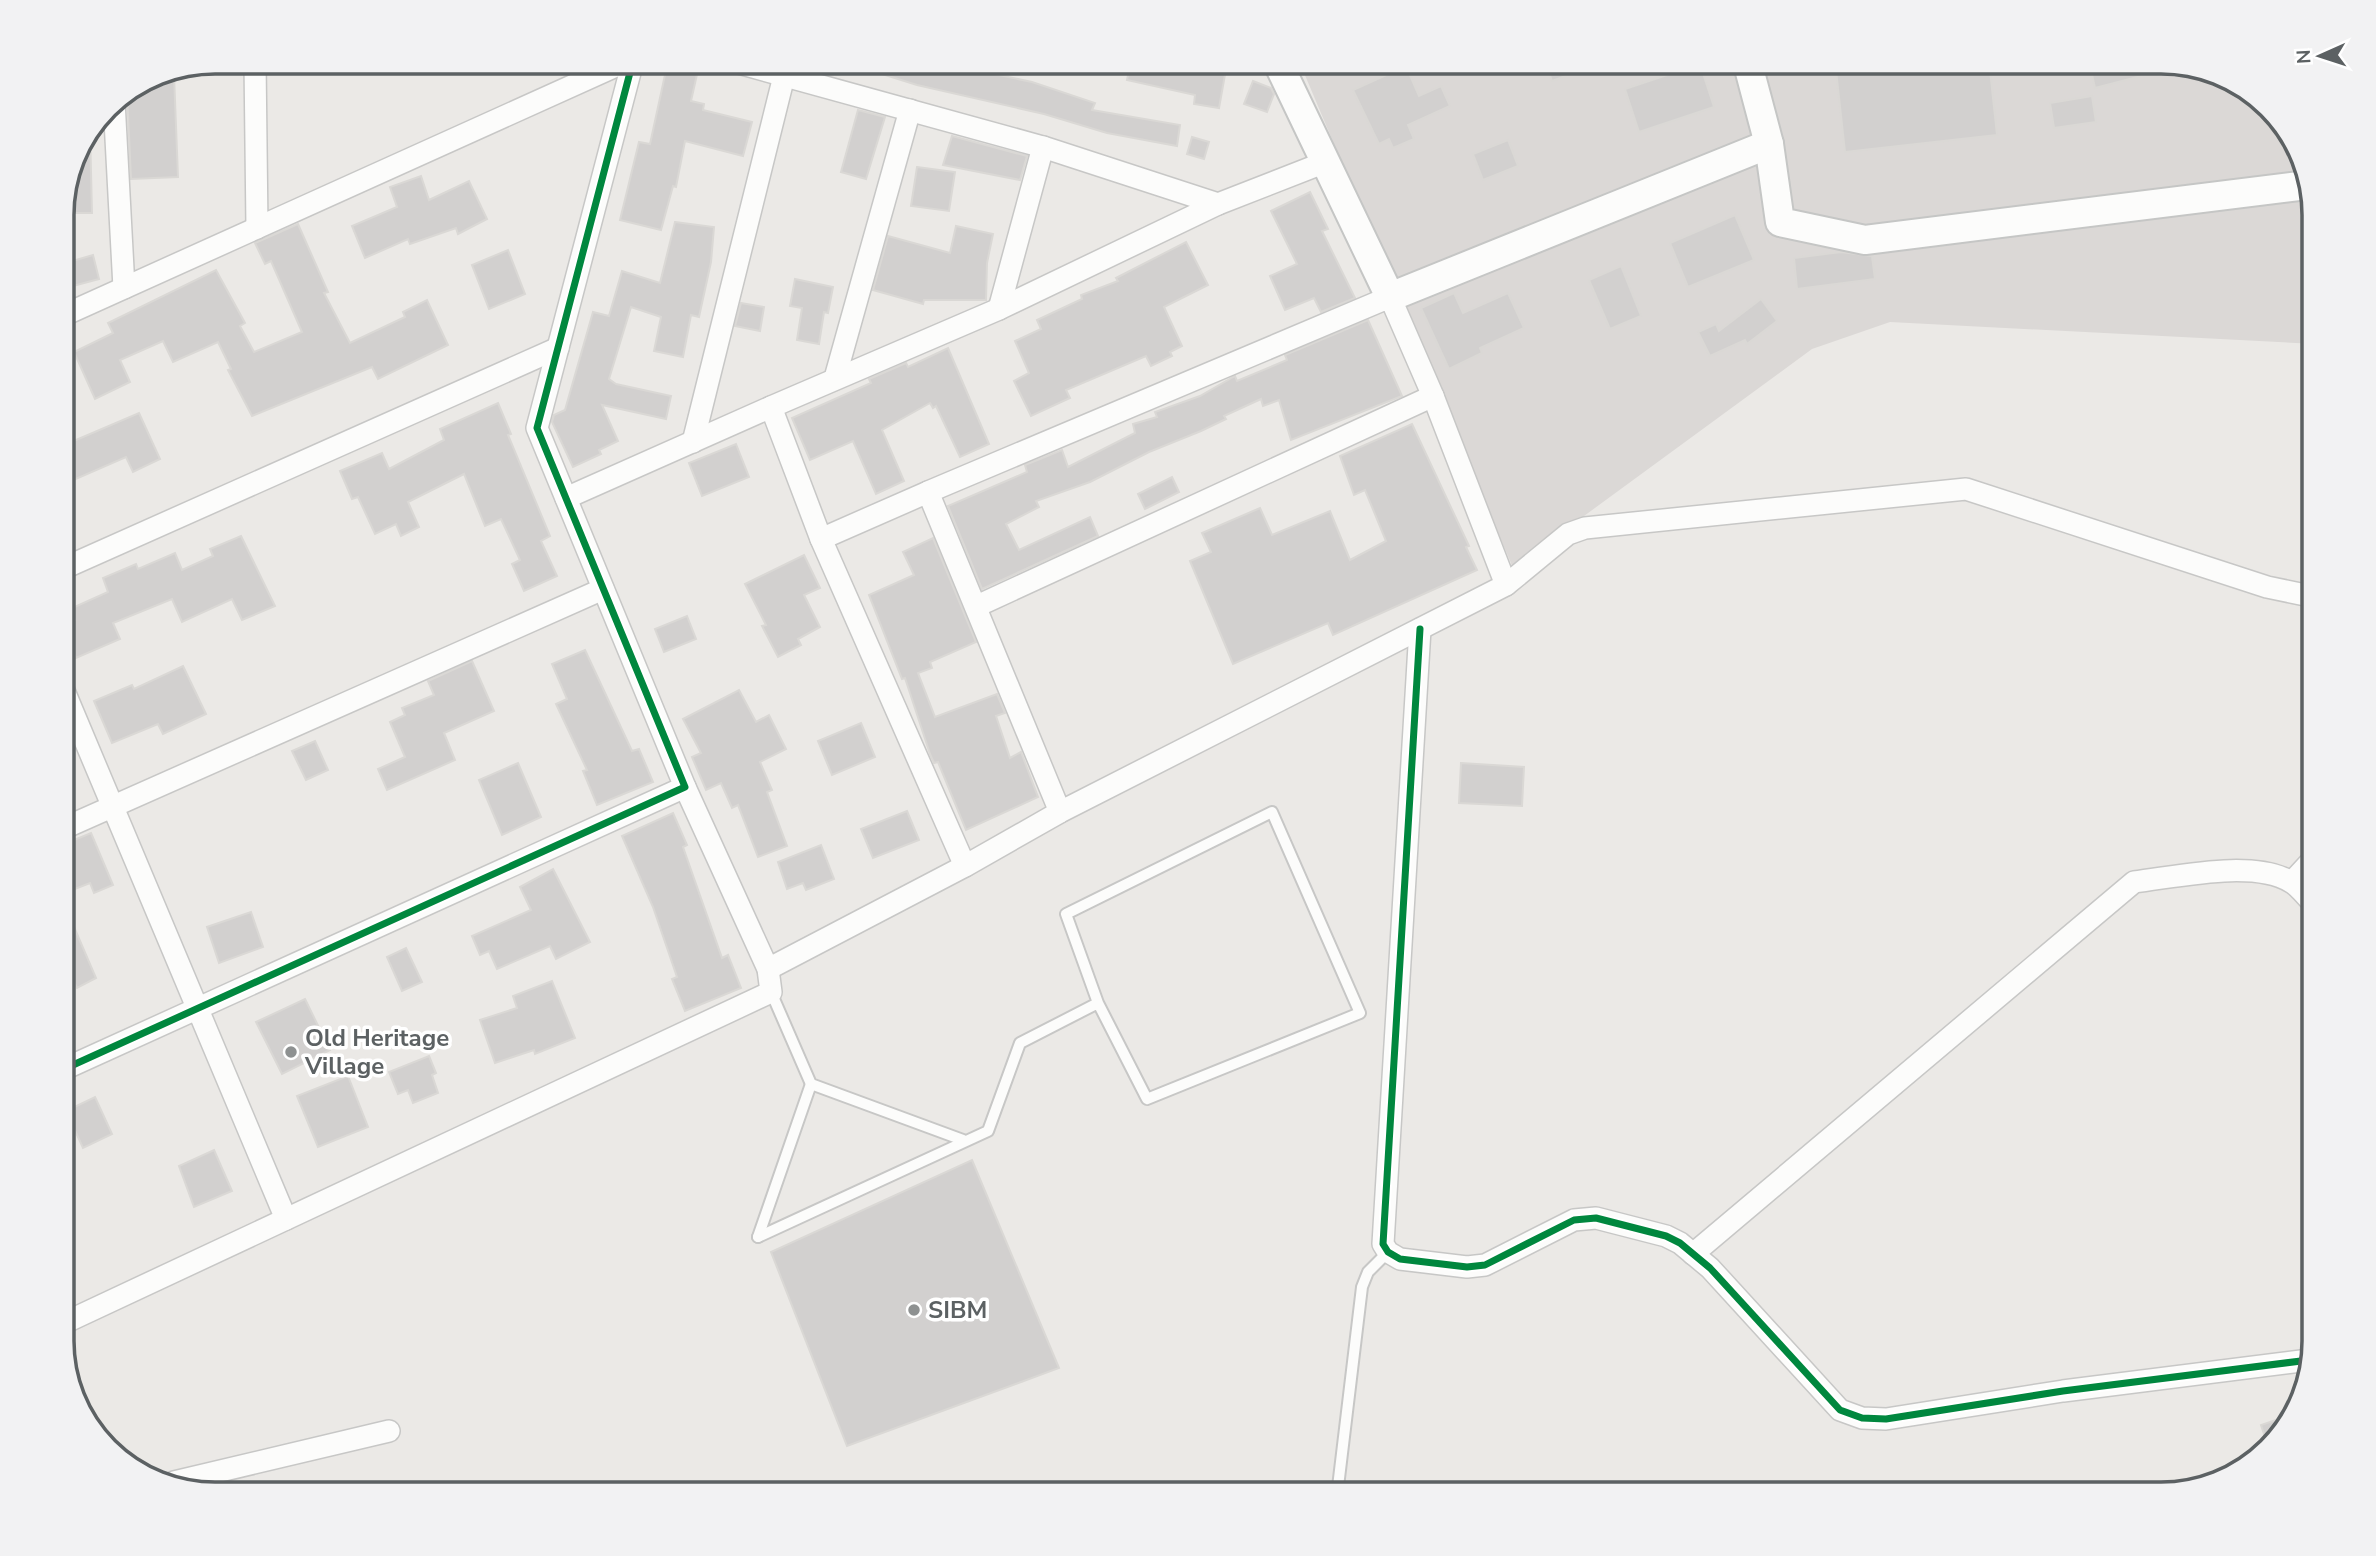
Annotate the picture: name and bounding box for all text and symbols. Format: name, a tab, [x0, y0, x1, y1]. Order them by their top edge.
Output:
north arrow	[2285, 21, 2355, 91]
text: N	[2291, 49, 2317, 65]
place label: Old Heritage Village	[304, 1022, 449, 1082]
marker: Old Heritage Village	[283, 1044, 299, 1060]
place label: SIBM	[928, 1294, 987, 1326]
marker: SIBM	[906, 1302, 922, 1318]

